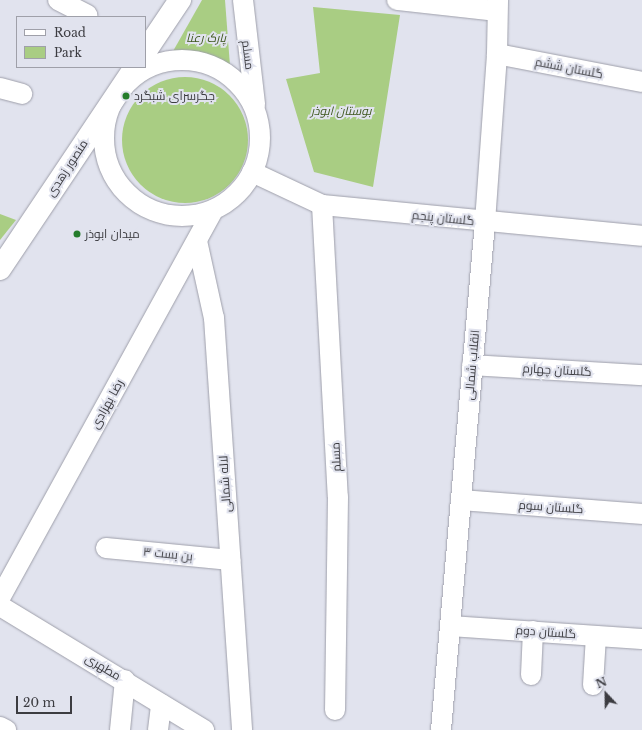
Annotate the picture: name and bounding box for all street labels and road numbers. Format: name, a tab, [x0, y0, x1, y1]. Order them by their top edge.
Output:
street label: مسلم	[239, 39, 257, 71]
street label: گلستان ششم	[534, 54, 604, 82]
street label: منصور زهدی	[43, 137, 91, 199]
street label: گلستان پنجم	[411, 208, 475, 228]
street label: انقلاب شمالی	[462, 329, 482, 401]
street label: گلستان چهارم	[522, 361, 592, 379]
street label: رضا بهزادی	[87, 377, 127, 431]
street label: مسلم	[328, 442, 344, 472]
street label: لاله شمالی	[216, 455, 234, 513]
street label: گلستان سوم	[518, 498, 584, 516]
street label: بن بست ۳	[142, 544, 194, 564]
street label: گلستان دوم	[515, 623, 577, 641]
street label: مطهری	[83, 651, 123, 683]

